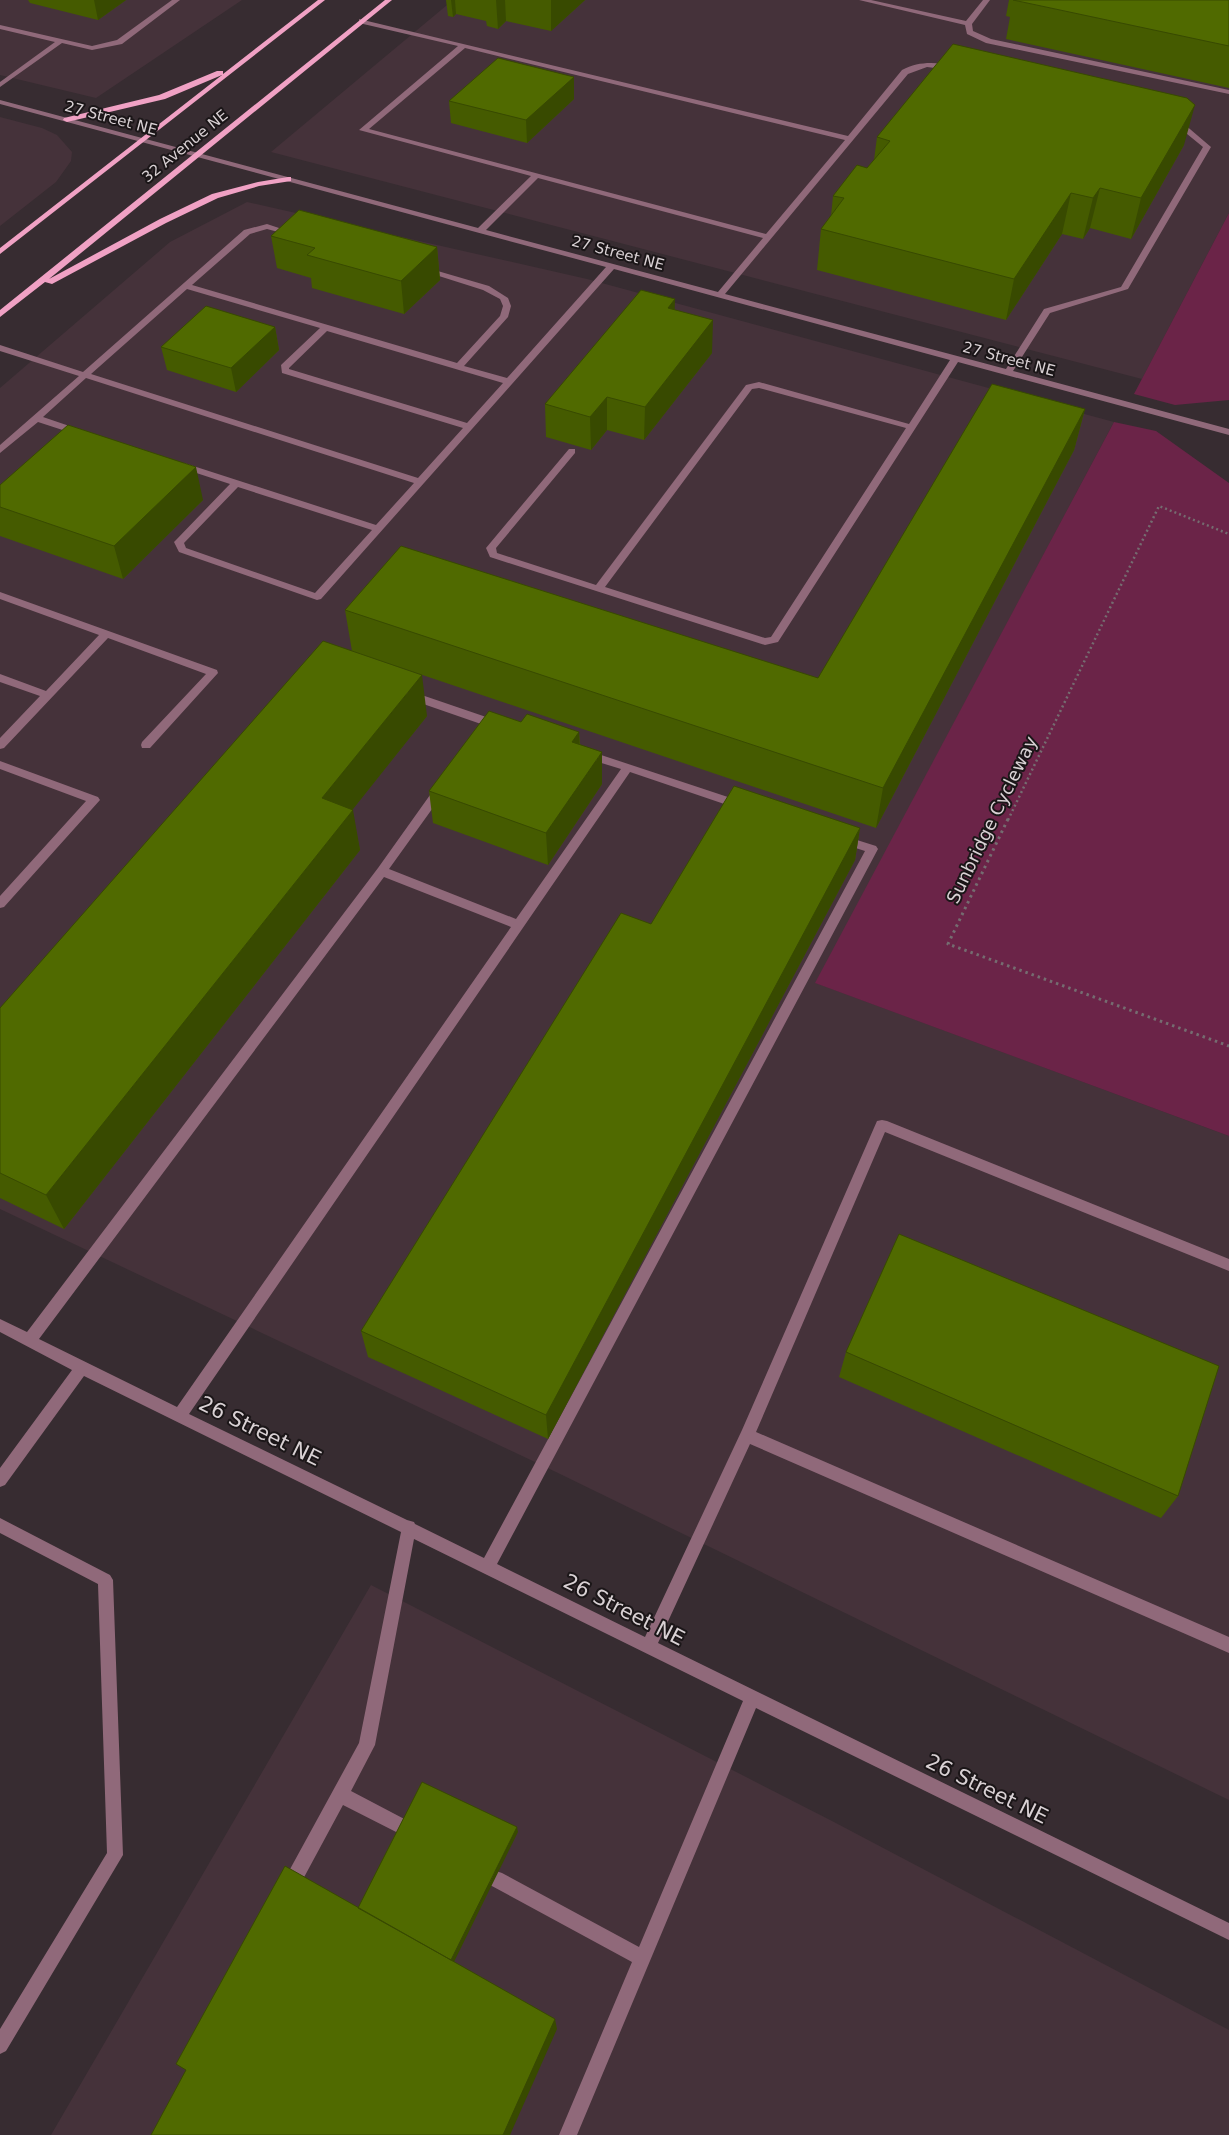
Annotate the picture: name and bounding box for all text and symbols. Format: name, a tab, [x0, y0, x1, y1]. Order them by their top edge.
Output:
street label: 27 Street NE	[63, 97, 159, 139]
street label: 32 Avenue NE	[139, 106, 231, 186]
street label: 27 Street NE	[570, 232, 666, 274]
street label: 27 Street NE	[961, 338, 1057, 380]
street label: Sunbridge Cycleway	[942, 732, 1041, 907]
street label: 26 Street NE	[195, 1391, 325, 1471]
street label: 26 Street NE	[559, 1569, 689, 1651]
street label: 26 Street NE	[922, 1749, 1052, 1829]

